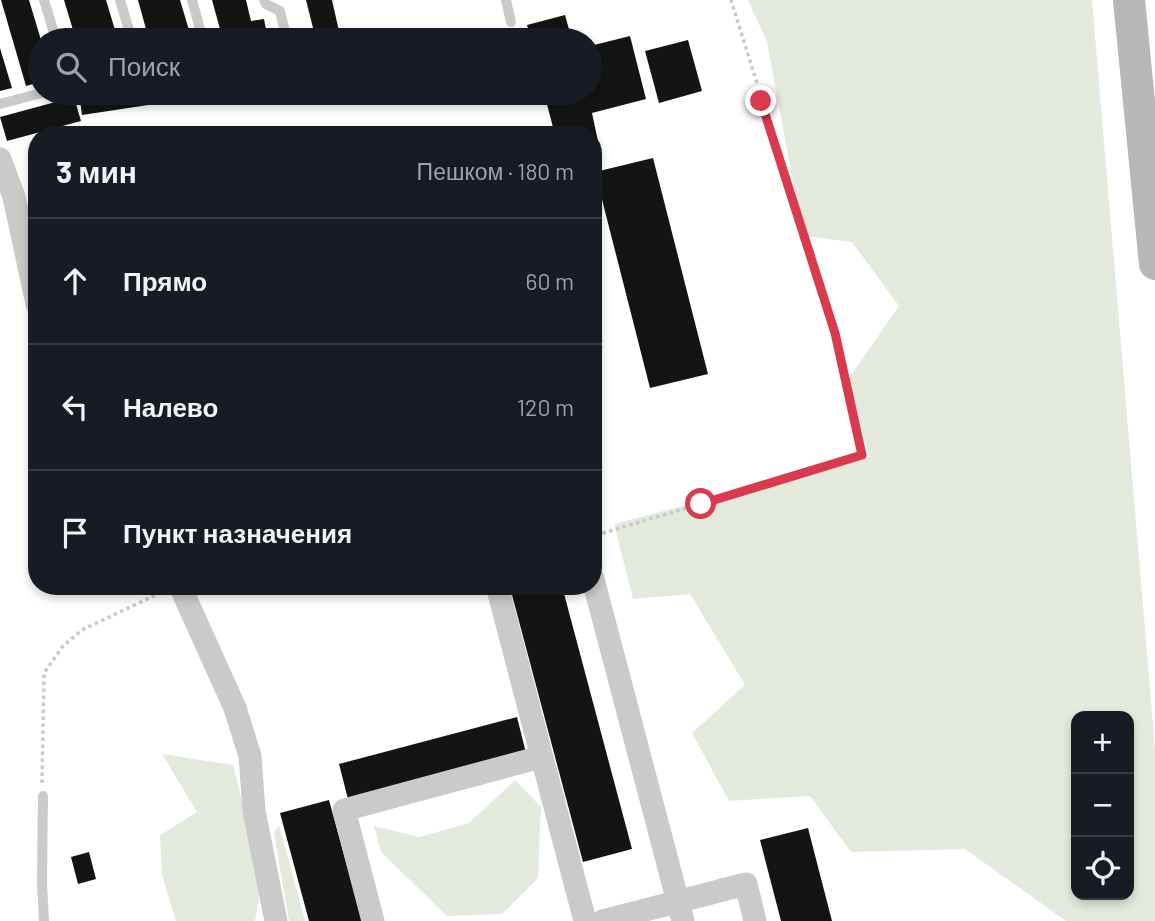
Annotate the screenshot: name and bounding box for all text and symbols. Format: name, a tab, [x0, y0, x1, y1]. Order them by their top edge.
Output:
search box	[28, 28, 602, 105]
icon: search	[52, 48, 90, 86]
text: Поиск	[108, 50, 180, 81]
route end	[745, 85, 776, 116]
text: 3 мин	[56, 153, 137, 189]
text: Пешком · 180 m	[417, 157, 574, 185]
icon: ahead	[56, 262, 94, 300]
text: Прямо	[123, 265, 207, 296]
text: 60 m	[526, 267, 574, 295]
icon: left	[56, 388, 94, 426]
text: Налево	[123, 391, 218, 422]
text: 120 m	[517, 393, 574, 421]
route start	[685, 488, 716, 519]
icon: arrive	[56, 514, 94, 552]
text: Пункт назначения	[123, 517, 352, 548]
map controls	[1071, 711, 1134, 900]
button: +	[1071, 711, 1134, 774]
button: −	[1071, 774, 1134, 837]
button: locate	[1071, 837, 1134, 900]

